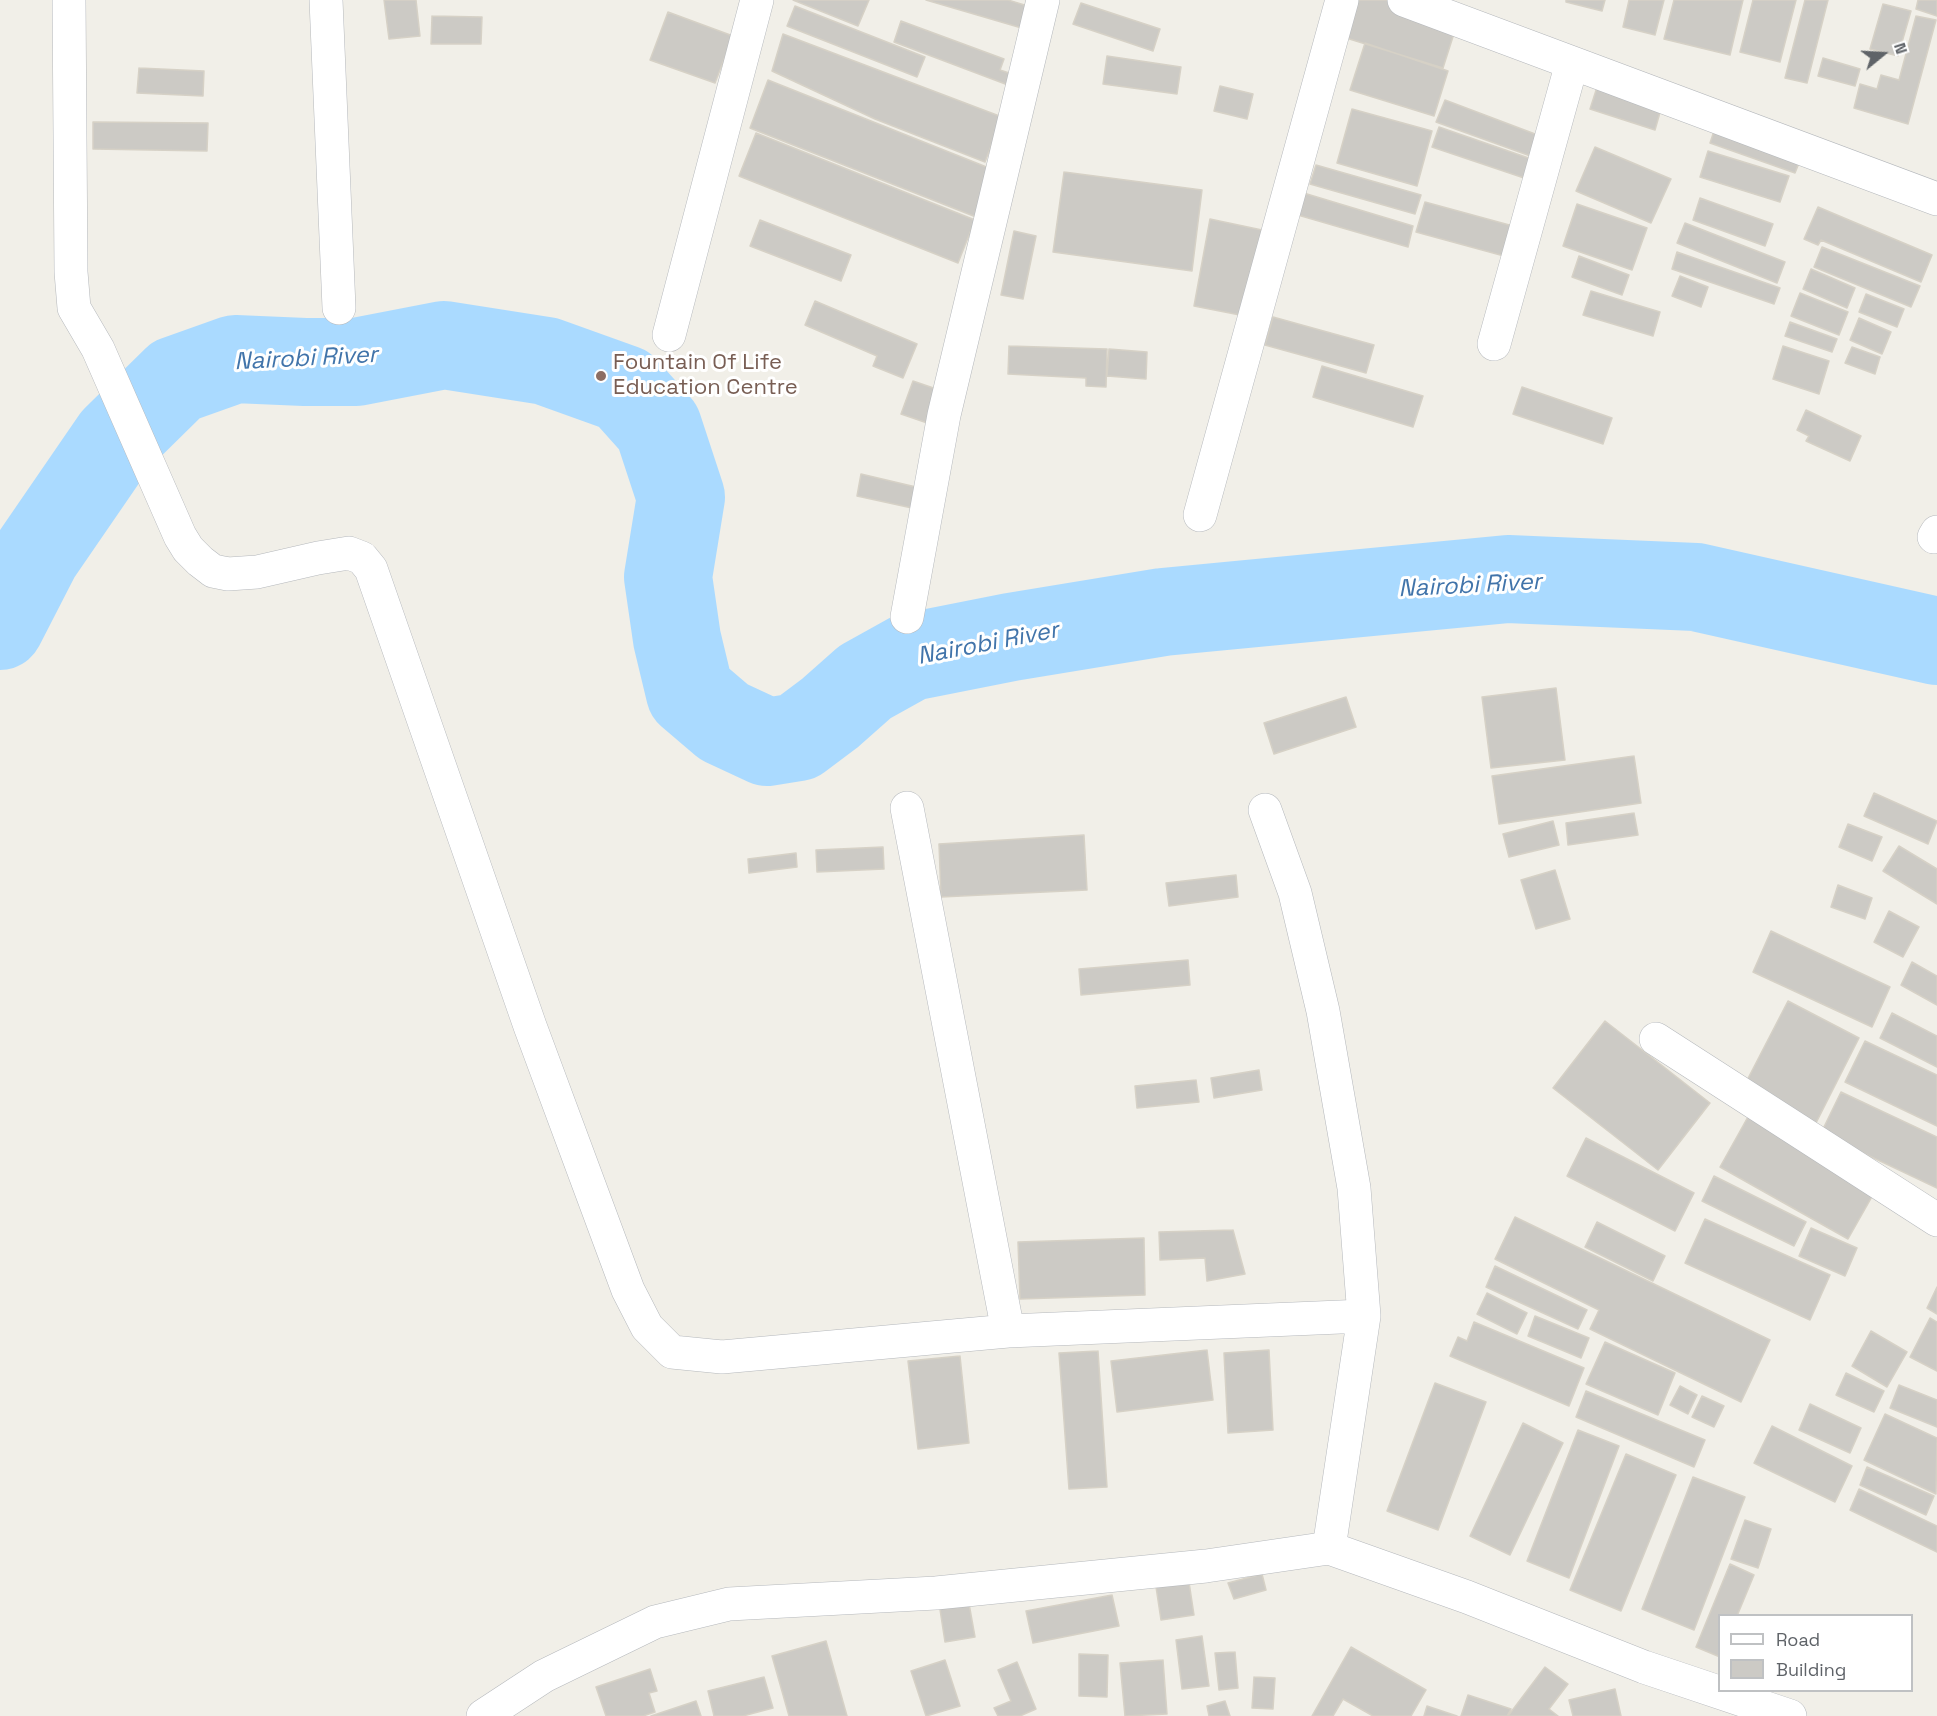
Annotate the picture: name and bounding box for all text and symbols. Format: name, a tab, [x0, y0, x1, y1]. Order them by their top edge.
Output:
north arrow	[1853, 24, 1913, 84]
text: N	[1889, 40, 1912, 57]
water label: Nairobi River	[234, 341, 378, 377]
place label: Fountain Of Life Education Centre	[613, 350, 798, 402]
marker: Fountain Of Life Education Centre	[594, 369, 608, 383]
water label: Nairobi River	[1398, 568, 1542, 604]
water label: Nairobi River	[915, 616, 1061, 672]
legend	[1718, 1614, 1913, 1692]
text: Road	[1776, 1628, 1820, 1651]
text: Building	[1776, 1658, 1846, 1681]

